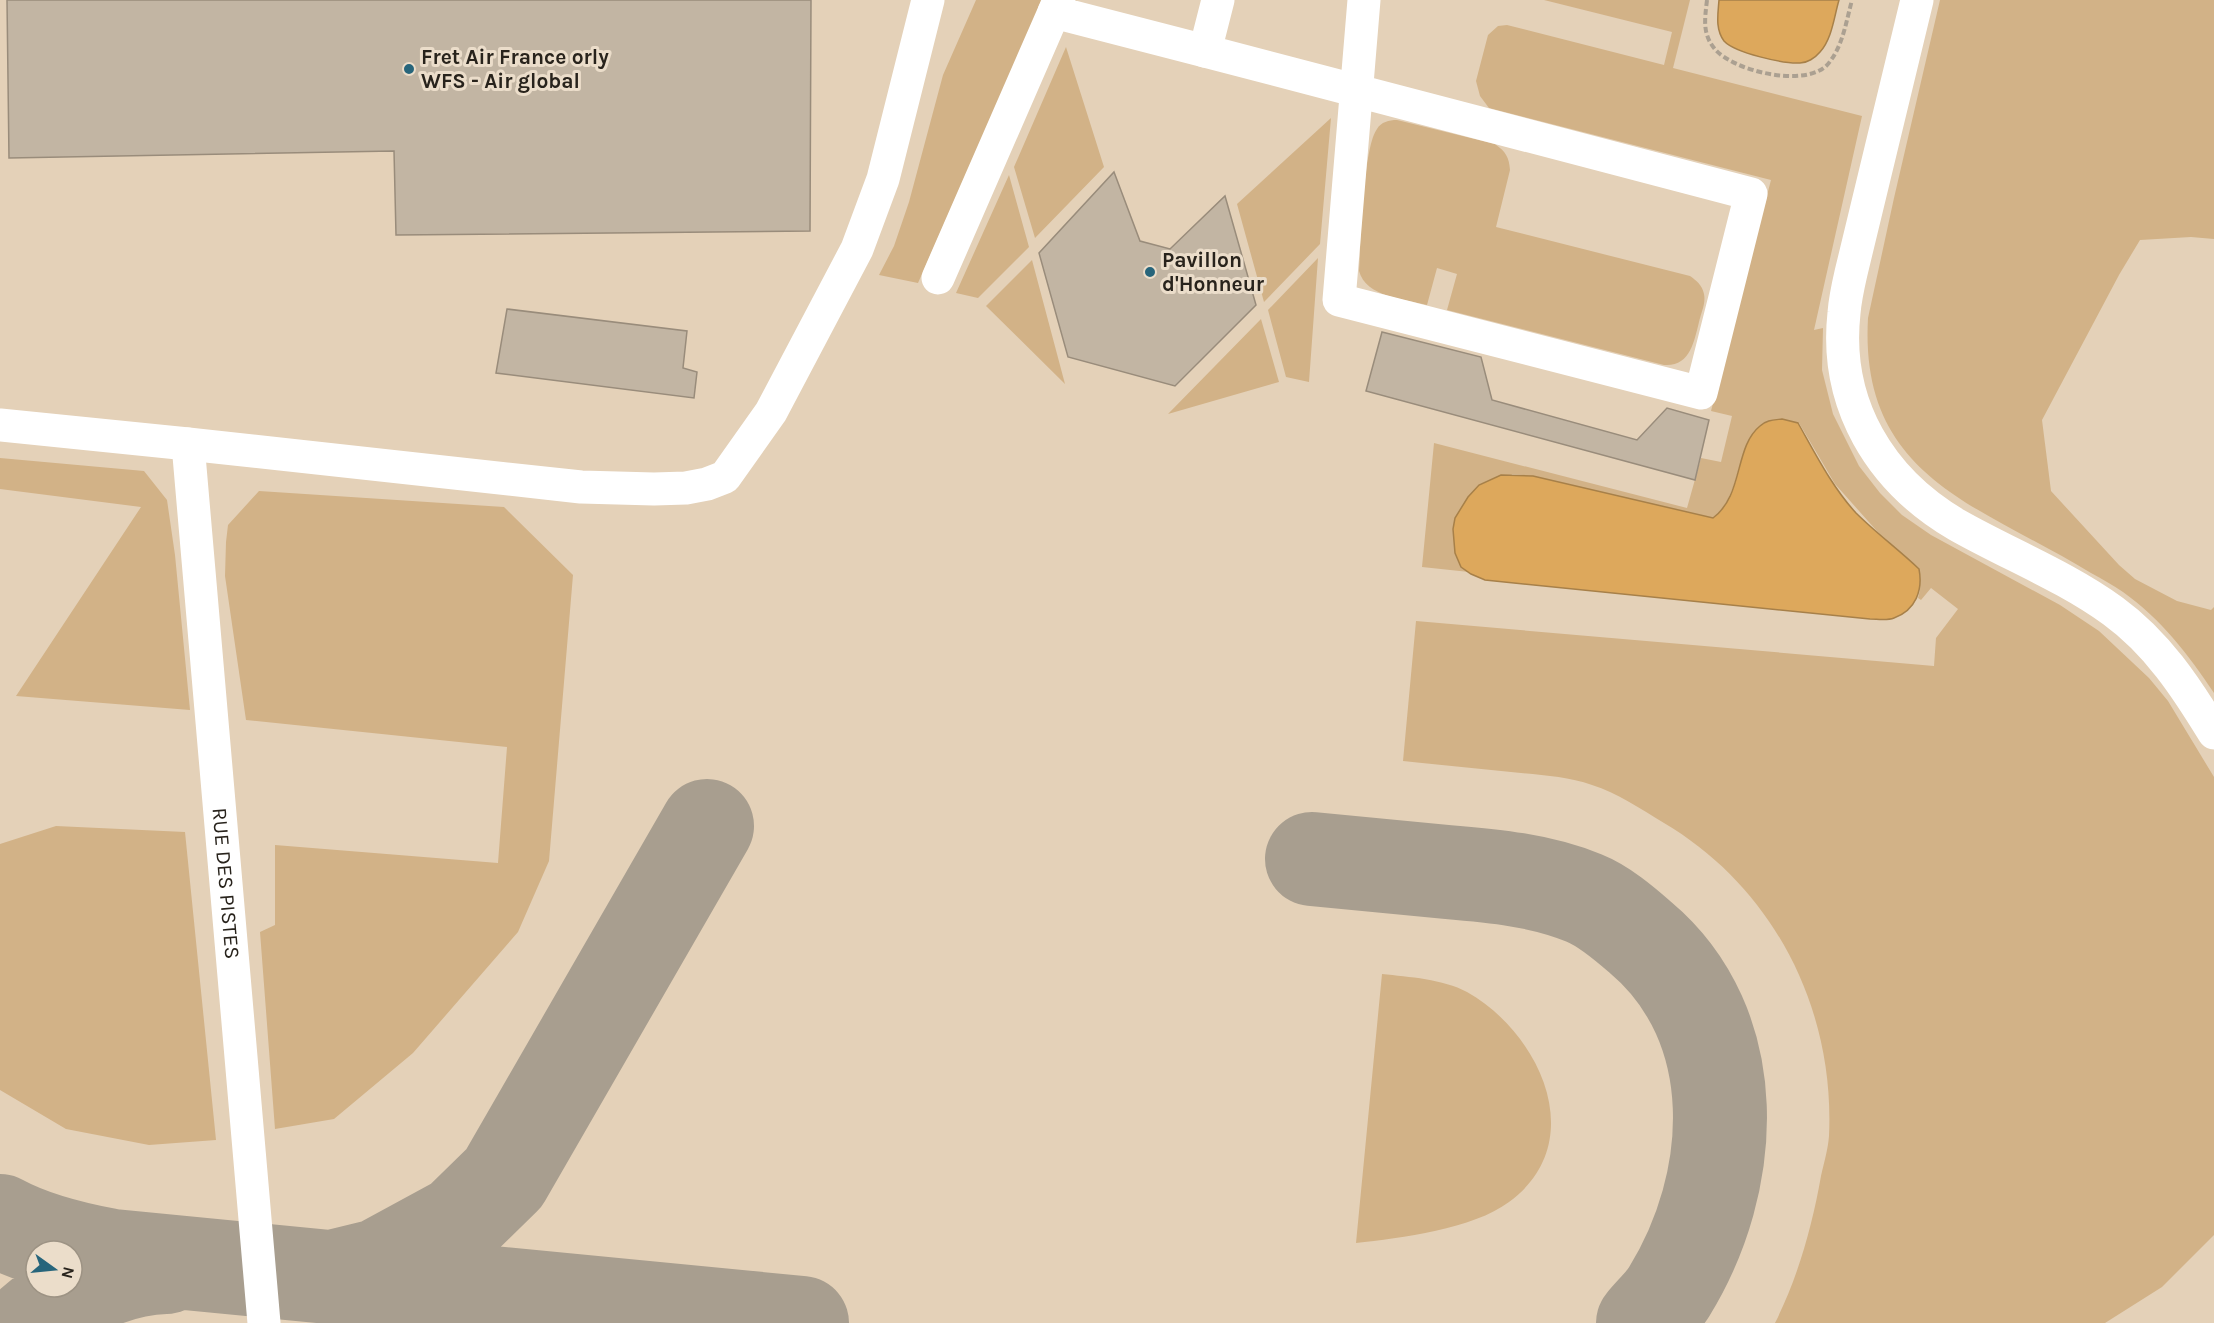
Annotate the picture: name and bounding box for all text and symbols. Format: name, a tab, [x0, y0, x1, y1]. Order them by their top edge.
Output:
place label: Fret Air France orly WFS - Air global	[421, 45, 609, 93]
marker: Fret Air France orly WFS - Air global	[402, 62, 416, 76]
place label: Pavillon d'Honneur	[1162, 248, 1265, 296]
marker: Pavillon d'Honneur	[1143, 265, 1157, 279]
street label: RUE DES PISTES	[207, 807, 244, 960]
north arrow	[24, 1239, 84, 1299]
text: N	[57, 1265, 79, 1281]

